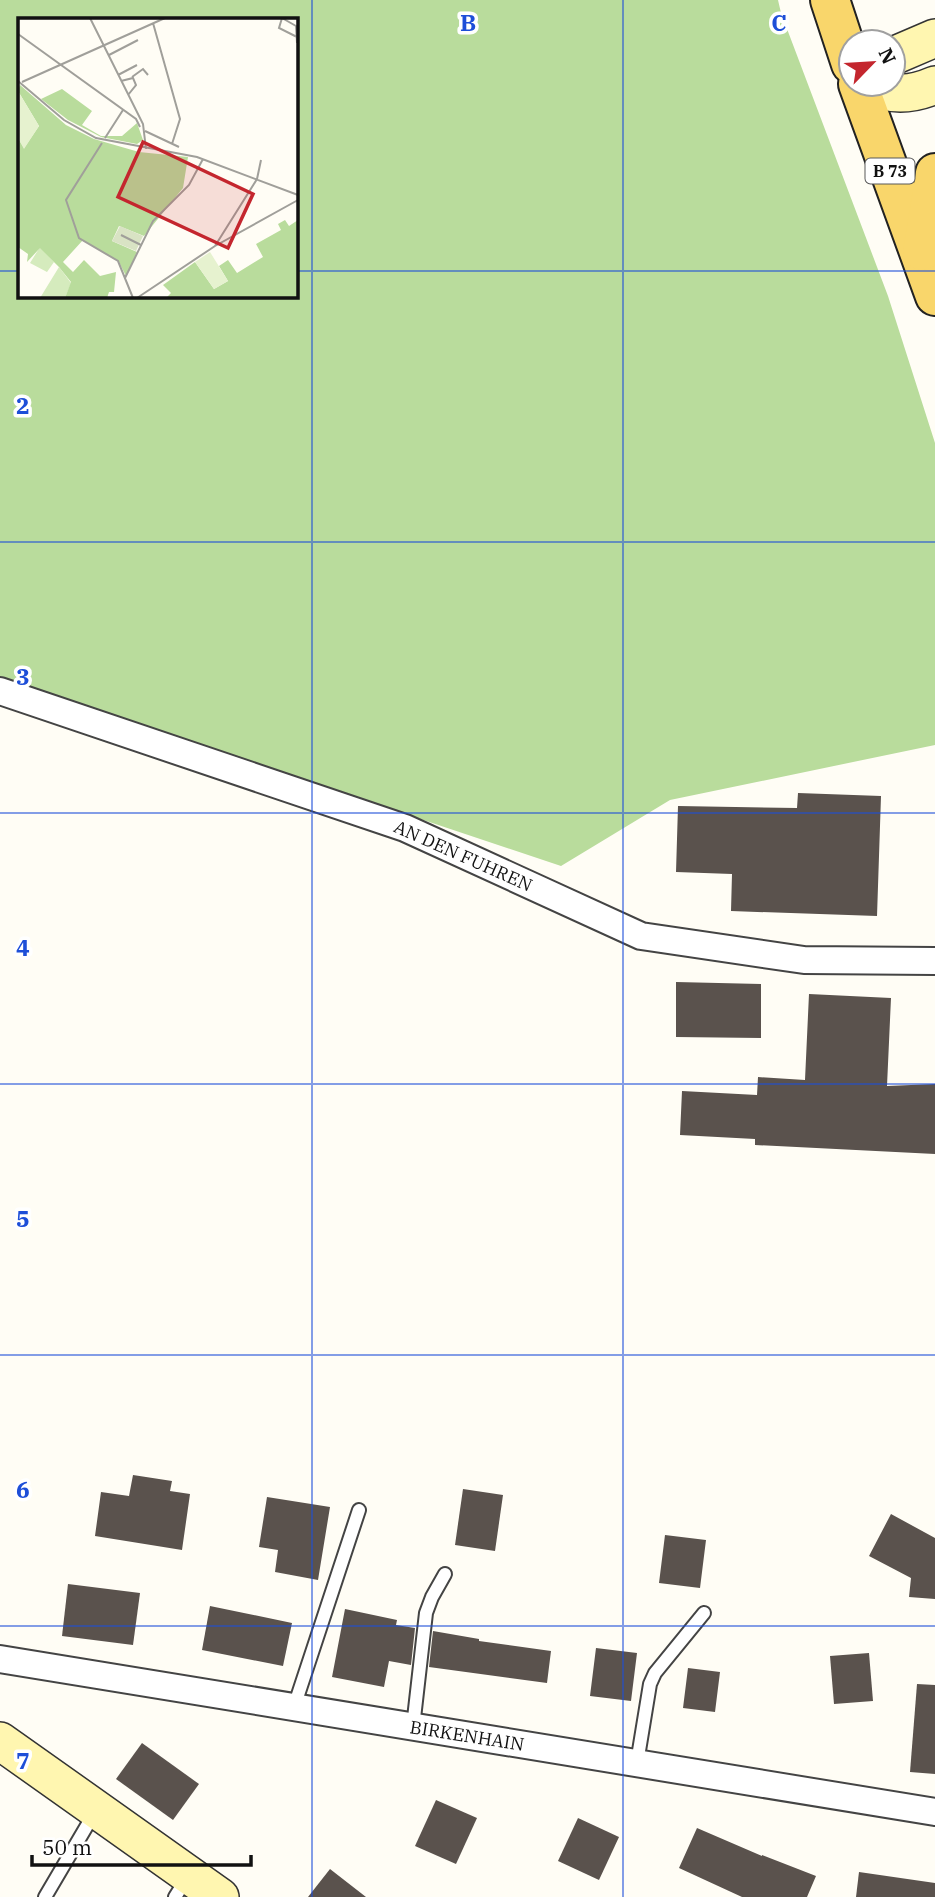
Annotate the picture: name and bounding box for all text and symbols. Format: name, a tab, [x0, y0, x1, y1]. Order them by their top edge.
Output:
text: B	[460, 7, 476, 37]
text: C	[771, 7, 787, 37]
inset map	[18, 18, 298, 298]
north arrow	[837, 28, 907, 98]
text: N	[873, 44, 901, 68]
road number: B 73	[866, 158, 914, 183]
text: 2	[16, 390, 30, 420]
text: 3	[16, 661, 30, 691]
street label: AN DEN FUHREN	[390, 815, 536, 896]
text: 4	[16, 932, 30, 962]
text: 5	[16, 1203, 30, 1233]
text: 6	[16, 1474, 30, 1504]
street label: BIRKENHAIN	[408, 1715, 526, 1756]
text: 7	[16, 1745, 30, 1775]
scale bar	[32, 1824, 250, 1868]
text: 50 m	[42, 1833, 92, 1861]

